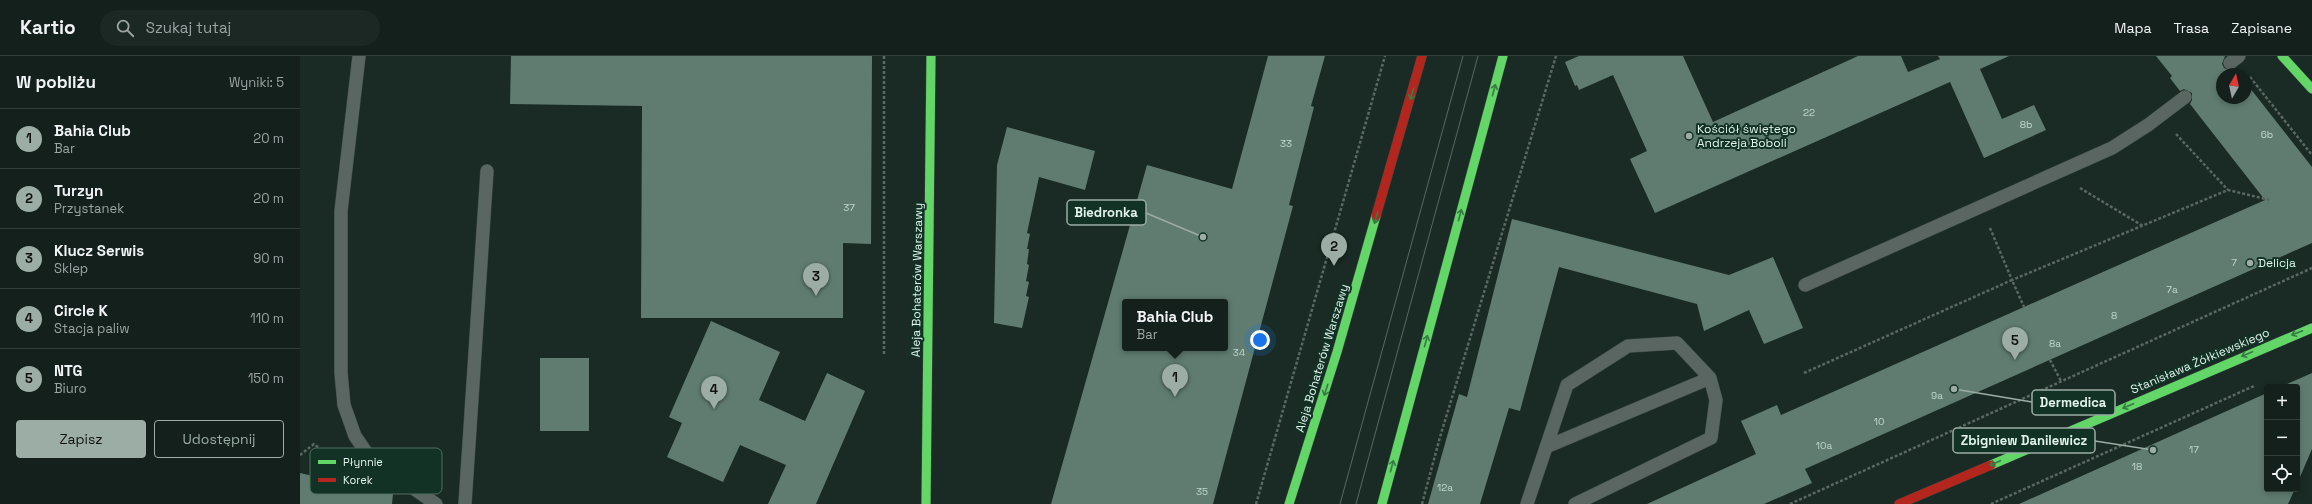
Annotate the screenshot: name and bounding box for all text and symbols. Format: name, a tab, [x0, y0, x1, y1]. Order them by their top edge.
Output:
search box	[100, 10, 380, 46]
text: Kartio	[20, 15, 76, 40]
icon: search	[114, 17, 136, 39]
text: Szukaj tutaj	[146, 18, 231, 37]
text: Mapa	[2114, 19, 2152, 37]
text: Trasa	[2174, 19, 2209, 37]
text: Zapisane	[2231, 19, 2292, 37]
north arrow	[2216, 68, 2252, 104]
text: W pobliżu	[16, 71, 96, 93]
text: Wyniki: 5	[229, 74, 284, 91]
one-way arrow	[1491, 84, 1498, 97]
one-way arrow	[1408, 87, 1415, 100]
house number: 22	[1803, 106, 1815, 119]
house number: 8b	[2020, 118, 2032, 131]
text: Bahia Club	[54, 121, 131, 140]
place label: Kościół świętego Andrzeja Boboli	[1697, 121, 1796, 151]
house number: 6b	[2261, 128, 2273, 141]
text: 1	[26, 130, 32, 147]
text: 20 m	[253, 130, 284, 147]
marker: Kościół świętego Andrzeja Boboli	[1684, 131, 1694, 141]
house number: 33	[1280, 137, 1292, 150]
text: Bar	[54, 140, 75, 157]
text: Turzyn	[54, 181, 103, 200]
text: 2	[25, 190, 33, 207]
text: 20 m	[253, 190, 284, 207]
text: Przystanek	[54, 200, 124, 217]
callout: Biedronka	[1067, 200, 1146, 225]
house number: 37	[843, 201, 855, 214]
street label: Aleja Bohaterów Warszawy	[908, 203, 926, 357]
text: Biedronka	[1074, 204, 1138, 221]
one-way arrow	[1457, 209, 1464, 222]
one-way arrow	[1372, 212, 1379, 225]
pin: 2	[1321, 233, 1347, 266]
text: Klucz Serwis	[54, 241, 144, 260]
text: 3	[25, 250, 33, 267]
text: 90 m	[253, 250, 284, 267]
place label: Delicja	[2258, 255, 2296, 271]
house number: 7	[2231, 256, 2237, 269]
marker: Delicja	[2245, 258, 2255, 268]
text: Sklep	[54, 260, 88, 277]
pin: 3	[803, 263, 829, 296]
street label: Aleja Bohaterów Warszawy	[1292, 282, 1352, 434]
house number: 7a	[2166, 283, 2178, 296]
popup	[1122, 299, 1228, 351]
text: Circle K	[54, 301, 108, 320]
text: Bahia Club	[1137, 307, 1213, 326]
house number: 8	[2111, 309, 2117, 322]
text: 4	[25, 310, 33, 327]
text: 110 m	[250, 310, 284, 327]
text: Stacja paliw	[54, 320, 130, 337]
street label: Stanisława Żółkiewskiego	[2128, 324, 2272, 398]
text: Bar	[1137, 326, 1158, 343]
pin: 5	[2002, 327, 2028, 360]
your location	[1250, 330, 1270, 350]
one-way arrow	[2292, 330, 2304, 338]
one-way arrow	[1423, 335, 1430, 348]
house number: 8a	[2049, 337, 2061, 350]
house number: 34	[1233, 346, 1245, 359]
one-way arrow	[2241, 351, 2253, 358]
text: NTG	[54, 361, 82, 380]
pin: 1	[1162, 364, 1188, 397]
text: 5	[25, 370, 33, 387]
text: 150 m	[248, 370, 284, 387]
pin: 4	[701, 376, 727, 409]
text: Biuro	[54, 380, 86, 397]
one-way arrow	[1321, 383, 1329, 395]
map controls	[2264, 384, 2300, 492]
button: +	[2264, 384, 2300, 420]
house number: 9a	[1931, 389, 1943, 402]
callout: Dermedica	[2032, 390, 2115, 415]
text: Dermedica	[2040, 394, 2107, 411]
one-way arrow	[2122, 402, 2134, 410]
house number: 10	[1874, 415, 1884, 428]
button: Zapisz	[16, 420, 146, 458]
button: Udostępnij	[154, 420, 284, 458]
button: −	[2264, 420, 2300, 456]
callout: Zbigniew Danilewicz	[1953, 428, 2095, 453]
text: Zbigniew Danilewicz	[1961, 432, 2087, 449]
house number: 10a	[1816, 439, 1832, 452]
house number: 17	[2189, 443, 2199, 456]
legend	[310, 448, 442, 494]
text: Płynnie	[343, 455, 383, 469]
button: locate	[2264, 456, 2300, 492]
one-way arrow	[1990, 459, 2002, 467]
one-way arrow	[1389, 460, 1396, 473]
house number: 18	[2132, 460, 2142, 473]
text: Korek	[343, 473, 373, 487]
house number: 12a	[1437, 481, 1453, 494]
house number: 35	[1196, 485, 1208, 498]

